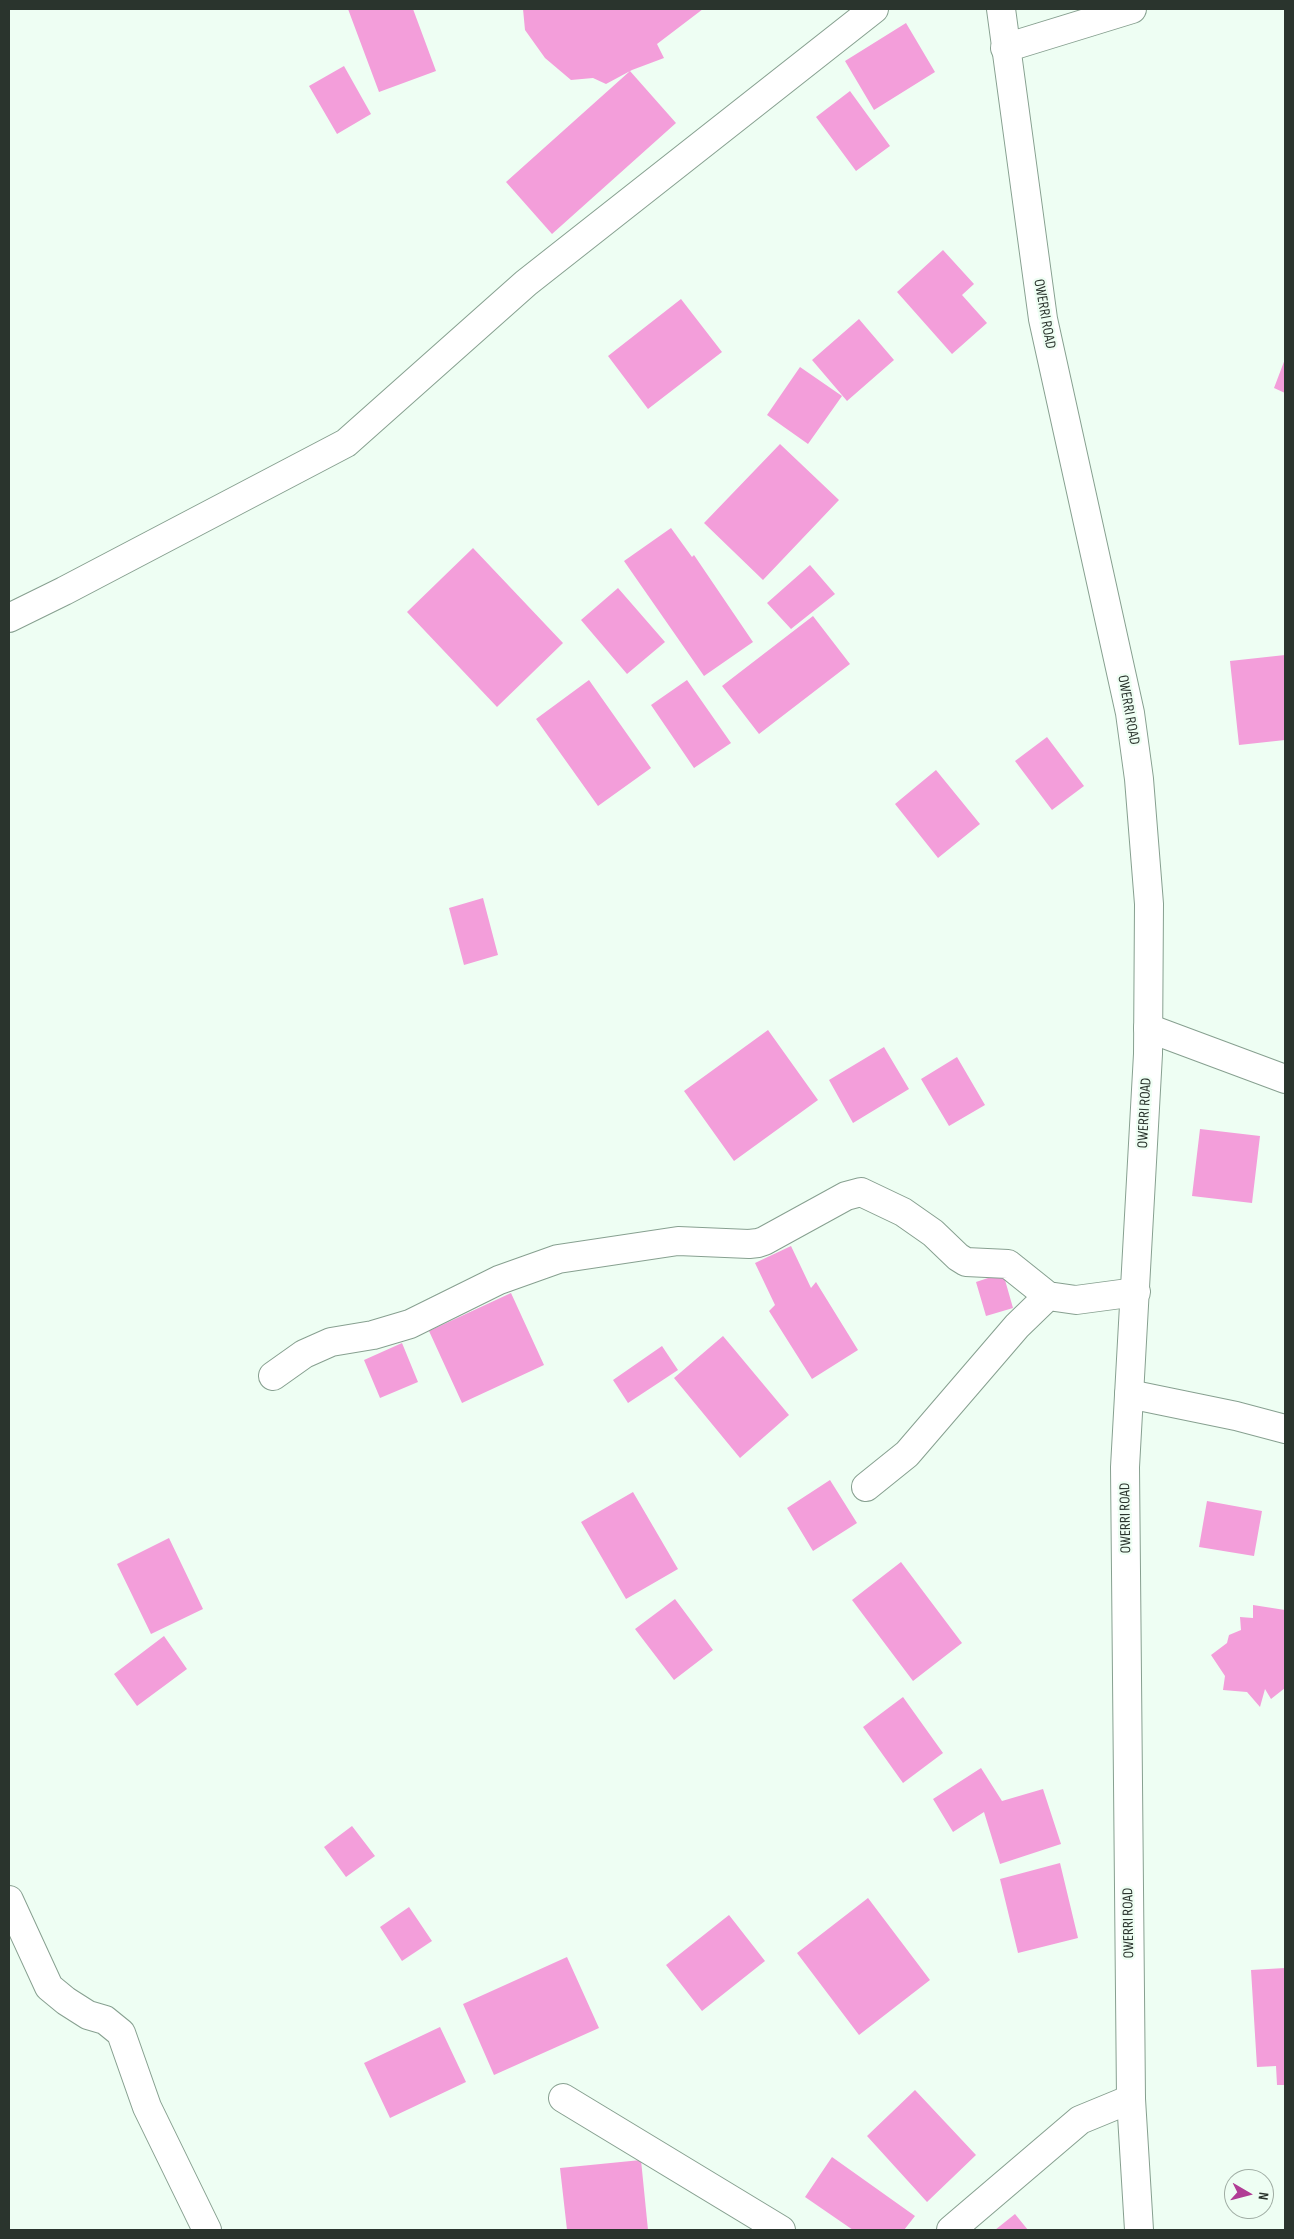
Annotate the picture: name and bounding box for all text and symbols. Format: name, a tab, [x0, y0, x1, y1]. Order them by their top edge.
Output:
street label: OWERRI ROAD	[1029, 278, 1059, 350]
street label: OWERRI ROAD	[1113, 674, 1143, 746]
street label: OWERRI ROAD	[1134, 1077, 1156, 1149]
street label: OWERRI ROAD	[1116, 1483, 1136, 1553]
street label: OWERRI ROAD	[1119, 1888, 1139, 1958]
north arrow	[1224, 2169, 1274, 2219]
text: N	[1254, 2191, 1272, 2201]

